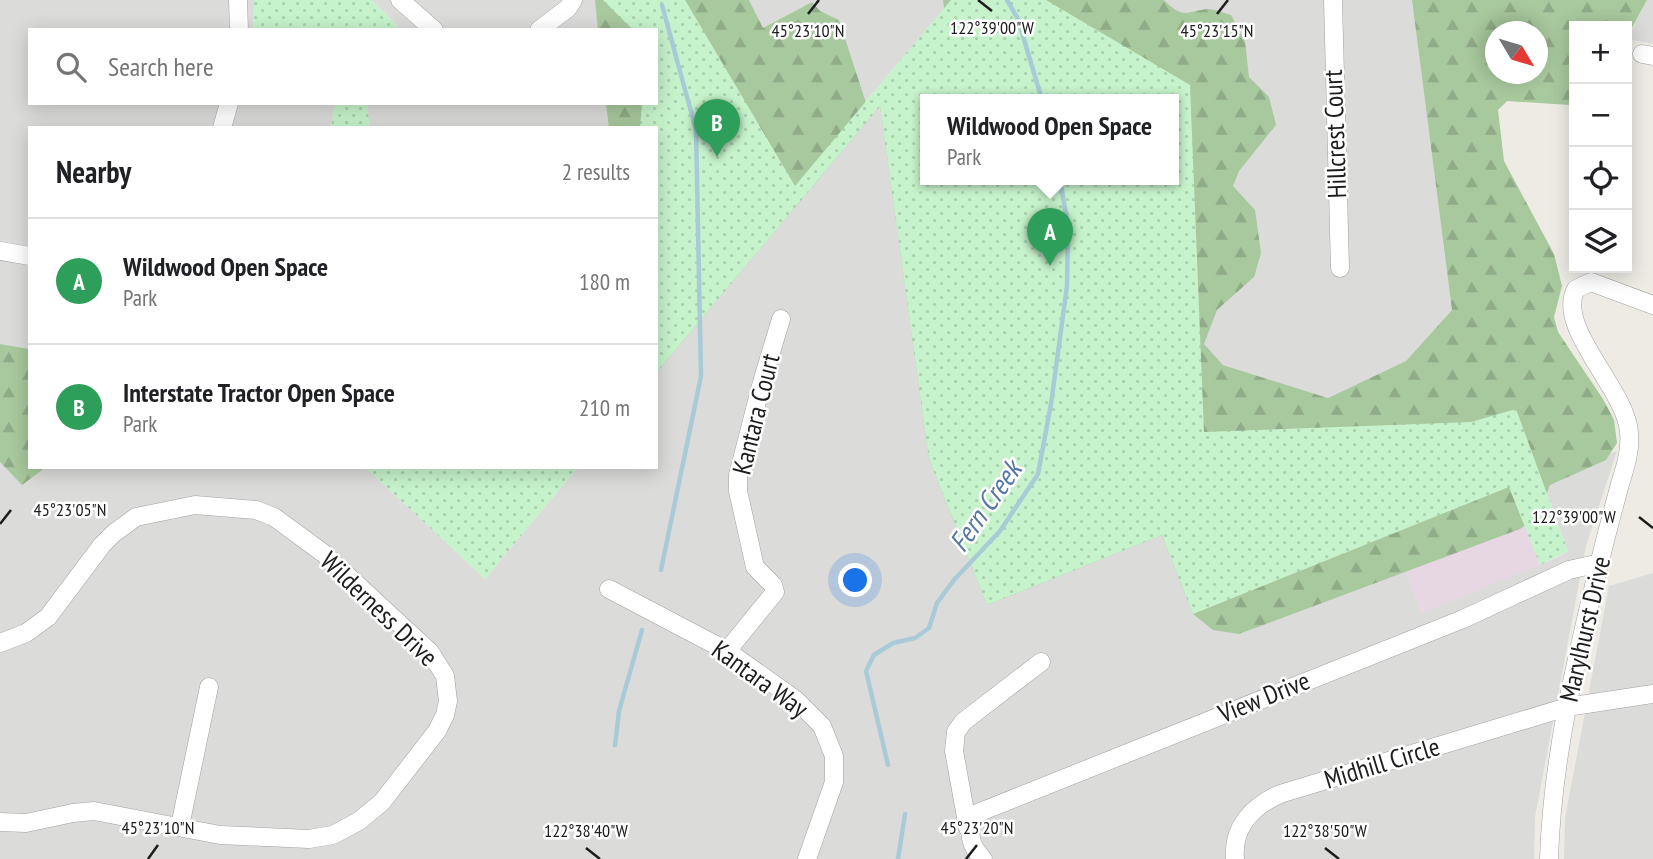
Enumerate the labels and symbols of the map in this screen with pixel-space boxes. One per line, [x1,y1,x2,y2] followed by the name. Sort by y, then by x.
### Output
[950,16,1034,39] text: 122°39'00"W
[772,19,844,42] text: 45°23'10"N
[1181,19,1253,42] text: 45°23'15"N
[1485,21,1548,84] north arrow
[1316,69,1353,199] street label: Hillcrest Court
[694,99,740,157] pin: B
[1027,208,1073,266] pin: A
[725,350,786,478] street label: Kantara Court
[940,450,1031,558] water label: Fern Creek
[34,498,106,521] text: 45°23'05"N
[1532,505,1616,528] text: 122°39'00"W
[314,544,445,673] street label: Wilderness Drive
[1552,553,1617,705] street label: Marylhurst Drive
[838,563,872,597] your location
[706,633,815,725] street label: Kantara Way
[1212,663,1314,730] street label: View Drive
[1320,729,1444,796] street label: Midhill Circle
[122,816,194,839] text: 45°23'10"N
[941,816,1013,839] text: 45°23'20"N
[544,819,628,842] text: 122°38'40"W
[1283,819,1367,842] text: 122°38'50"W

